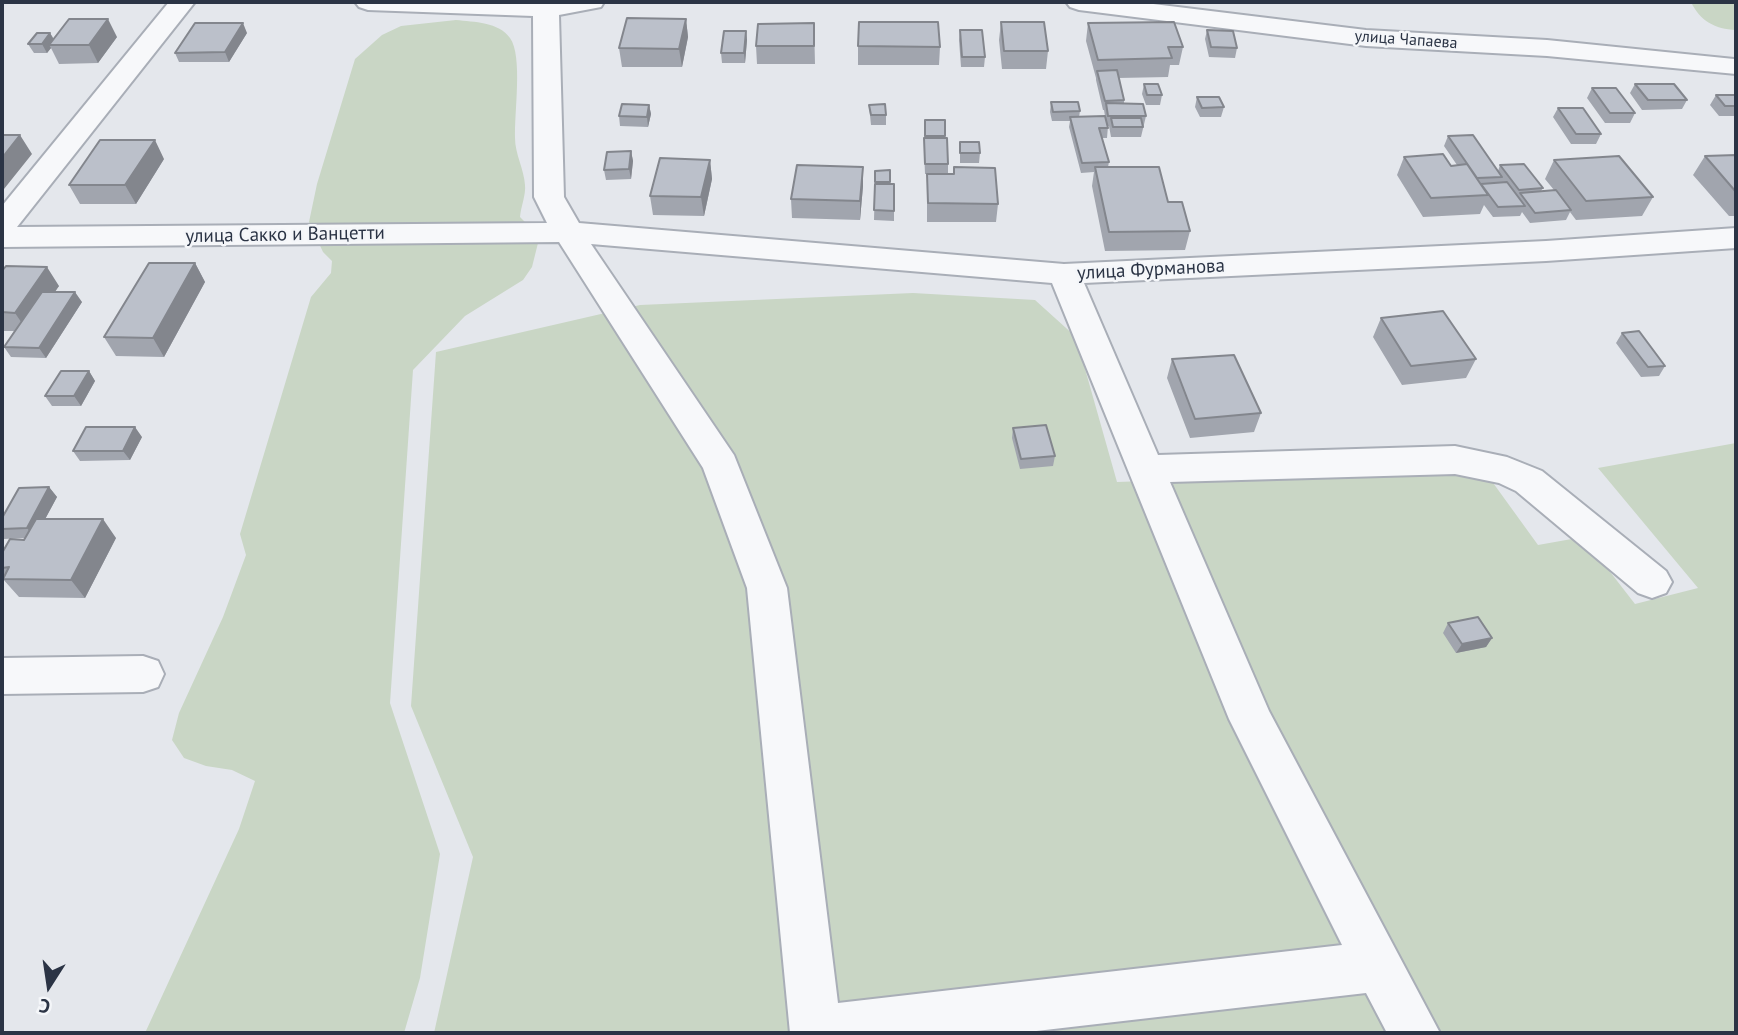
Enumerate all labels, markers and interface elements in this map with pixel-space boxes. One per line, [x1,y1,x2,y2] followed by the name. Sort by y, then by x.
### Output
[1354,27,1458,53] street label: улица Чапаева
[185,222,385,248] street label: улица Сакко и Ванцетти
[1076,255,1226,285] street label: улица Фурманова
[14,951,84,1021] north arrow
[37,994,52,1019] text: С

